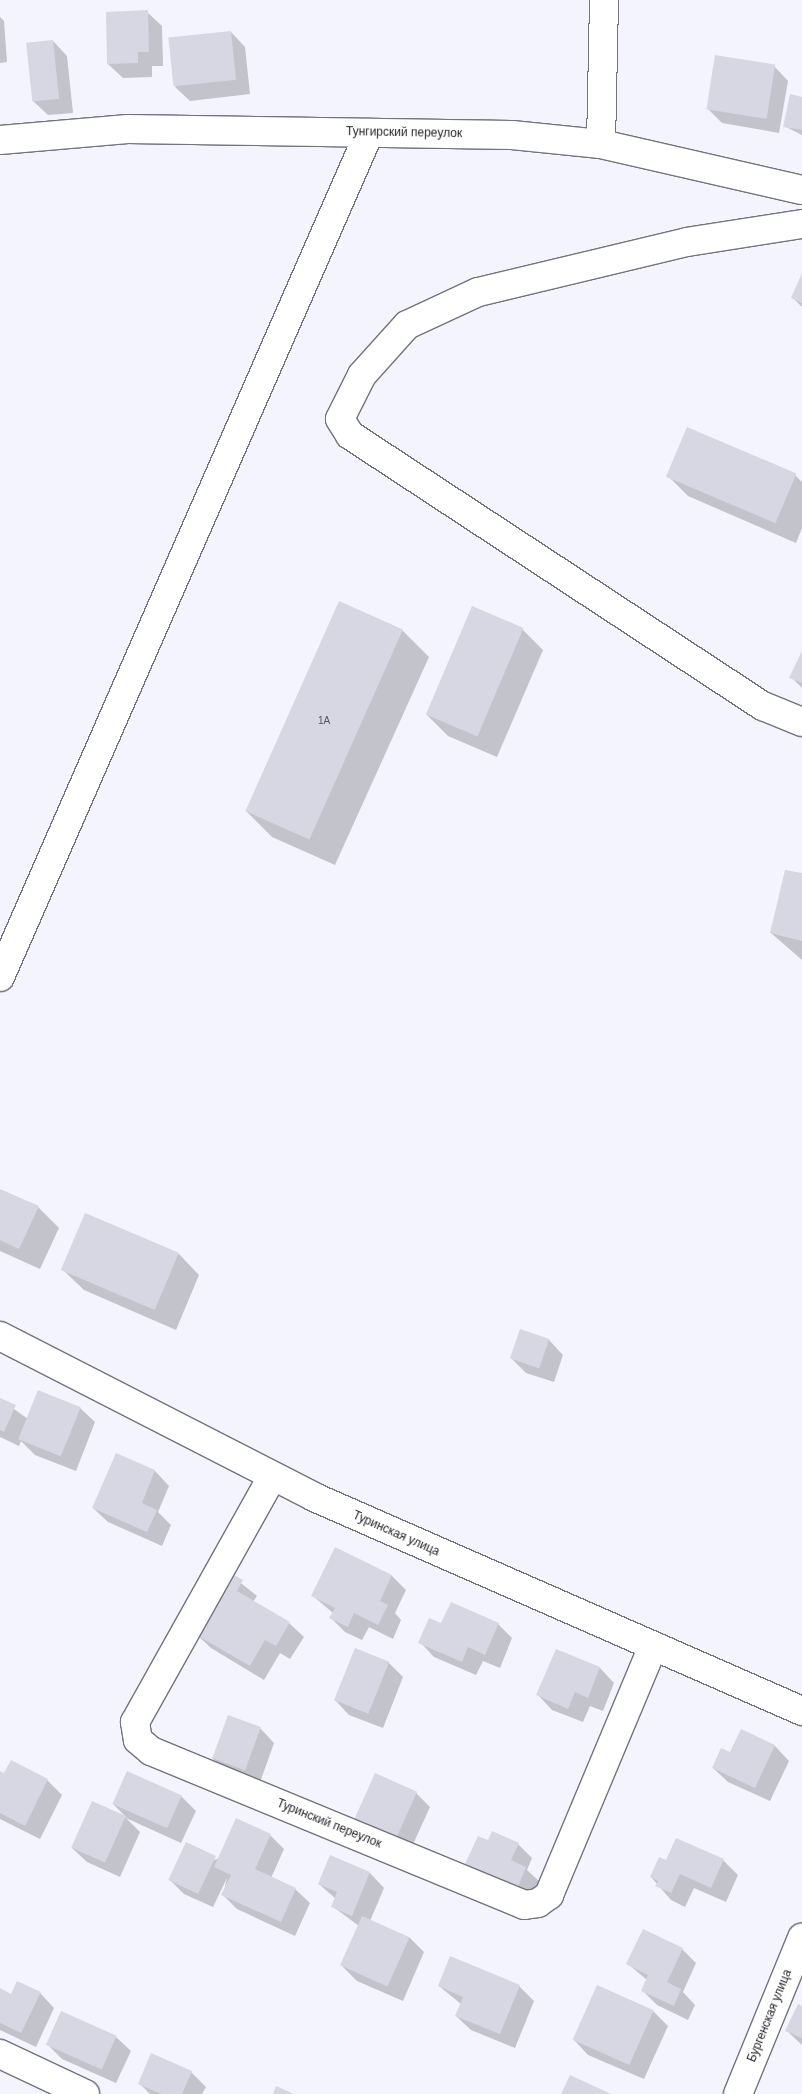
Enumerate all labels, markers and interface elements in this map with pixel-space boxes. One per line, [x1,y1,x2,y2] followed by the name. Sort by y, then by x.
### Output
[346,125,462,141] street label: Тунгирский переулок
[318,715,330,727] house number: 1А
[350,1508,442,1560] street label: Туринская улица
[275,1796,383,1852] street label: Туринский переулок
[745,1968,795,2064] street label: Бургенская улица

